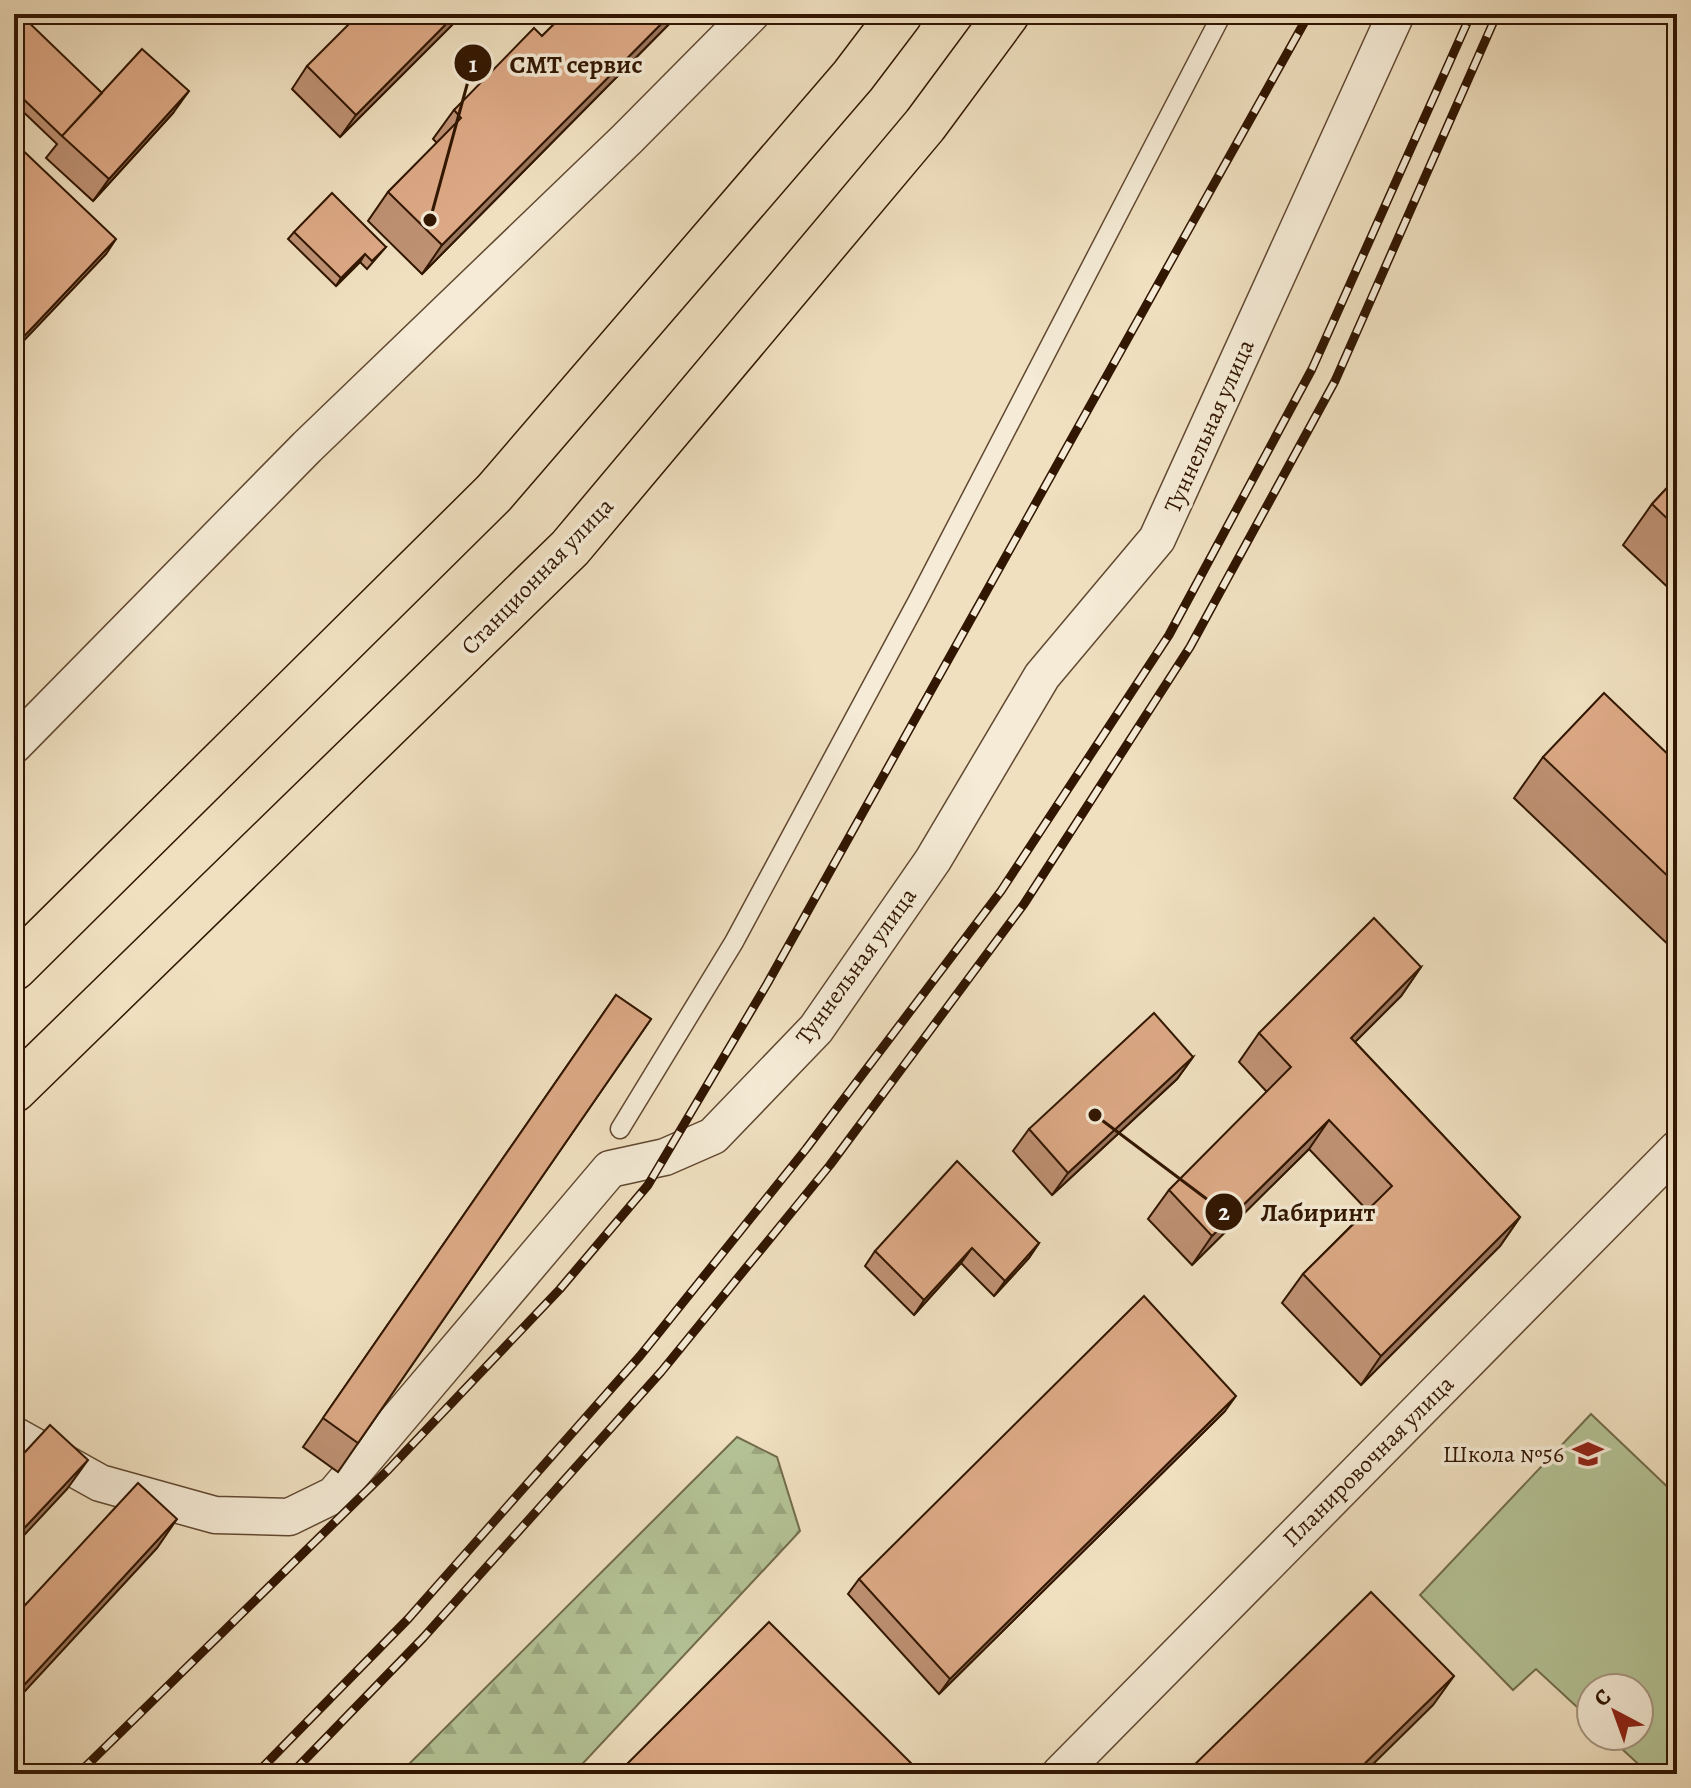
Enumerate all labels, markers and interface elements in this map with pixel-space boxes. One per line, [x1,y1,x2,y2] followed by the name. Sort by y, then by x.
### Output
[453,38,659,88] callout: СМТ сервис
[509,47,643,82] text: СМТ сервис
[469,48,478,80] text: 1
[1156,334,1262,518] street label: Туннельная улица
[454,490,620,662] street label: Станционная улица
[788,881,924,1051] street label: Туннельная улица
[1204,1187,1391,1237] callout: Лабиринт
[1261,1195,1376,1230] text: Лабиринт
[1218,1196,1230,1228] text: 2
[1275,1368,1461,1554] street label: Планировочная улица
[1571,1437,1605,1471] school or university icon: Школа №56
[1443,1438,1564,1470] place label: Школа №56
[1575,1672,1655,1752] north arrow
[1588,1682,1617,1713] text: С

